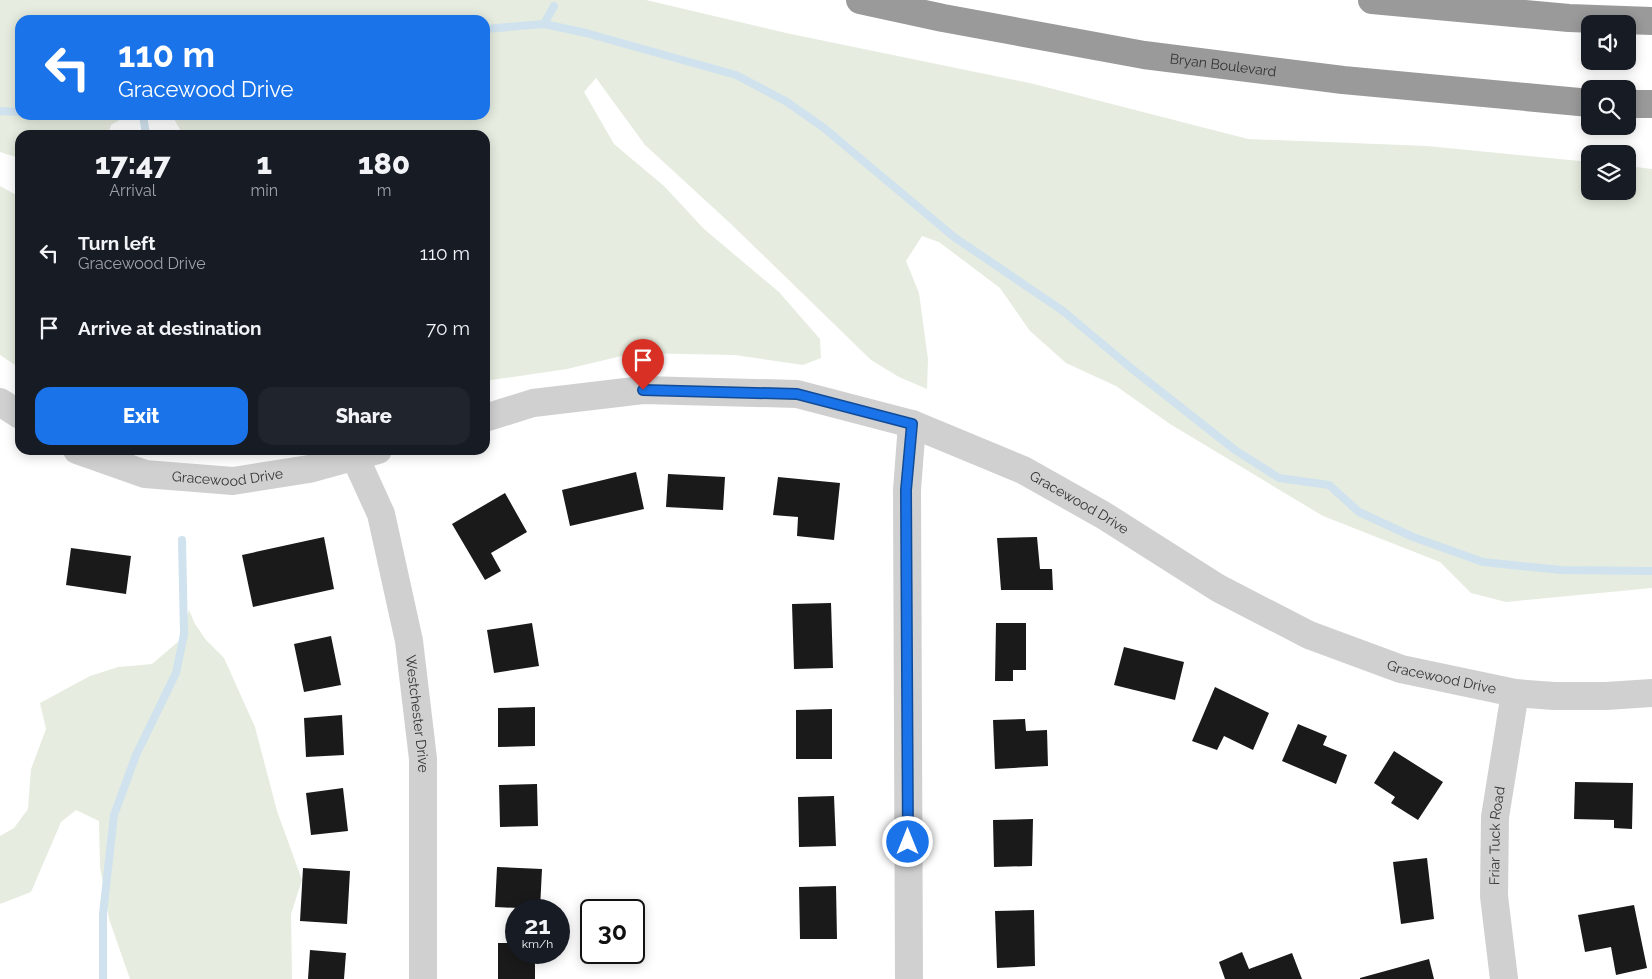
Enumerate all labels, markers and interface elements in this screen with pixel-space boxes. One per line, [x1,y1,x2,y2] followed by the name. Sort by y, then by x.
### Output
[1581,15,1636,200] map controls
[1581,15,1636,70] button: sound
[118,34,215,75] text: 110 m
[35,35,100,100] icon: left
[1169,50,1277,80] street label: Bryan Boulevard
[118,76,293,102] text: Gracewood Drive
[1581,80,1636,135] button: search
[1581,145,1636,200] button: layers
[95,146,171,181] text: 17:47
[256,146,272,181] text: 1
[358,146,410,181] text: 180
[109,181,156,200] text: Arrival
[250,181,278,200] text: min
[377,181,391,200] text: m
[78,232,155,254] text: Turn left
[35,239,63,267] icon: left
[420,242,470,264] text: 110 m
[78,254,206,273] text: Gracewood Drive
[35,314,63,342] icon: arrive
[78,317,262,339] text: Arrive at destination
[426,317,470,339] text: 70 m
[622,339,664,390] pin
[629,346,657,374] icon: arrive
[35,387,248,445] button: Exit
[258,387,470,445] button: Share
[171,465,284,489] street label: Gracewood Drive
[1027,467,1132,537] street label: Gracewood Drive
[403,654,431,773] street label: Westchester Drive
[1385,656,1498,697] street label: Gracewood Drive
[1486,785,1508,885] street label: Friar Tuck Road
[881,815,933,867] position arrow
[580,899,645,964] speed limit sign: 30
[524,910,551,940] text: 21
[522,937,553,951] text: km/h

